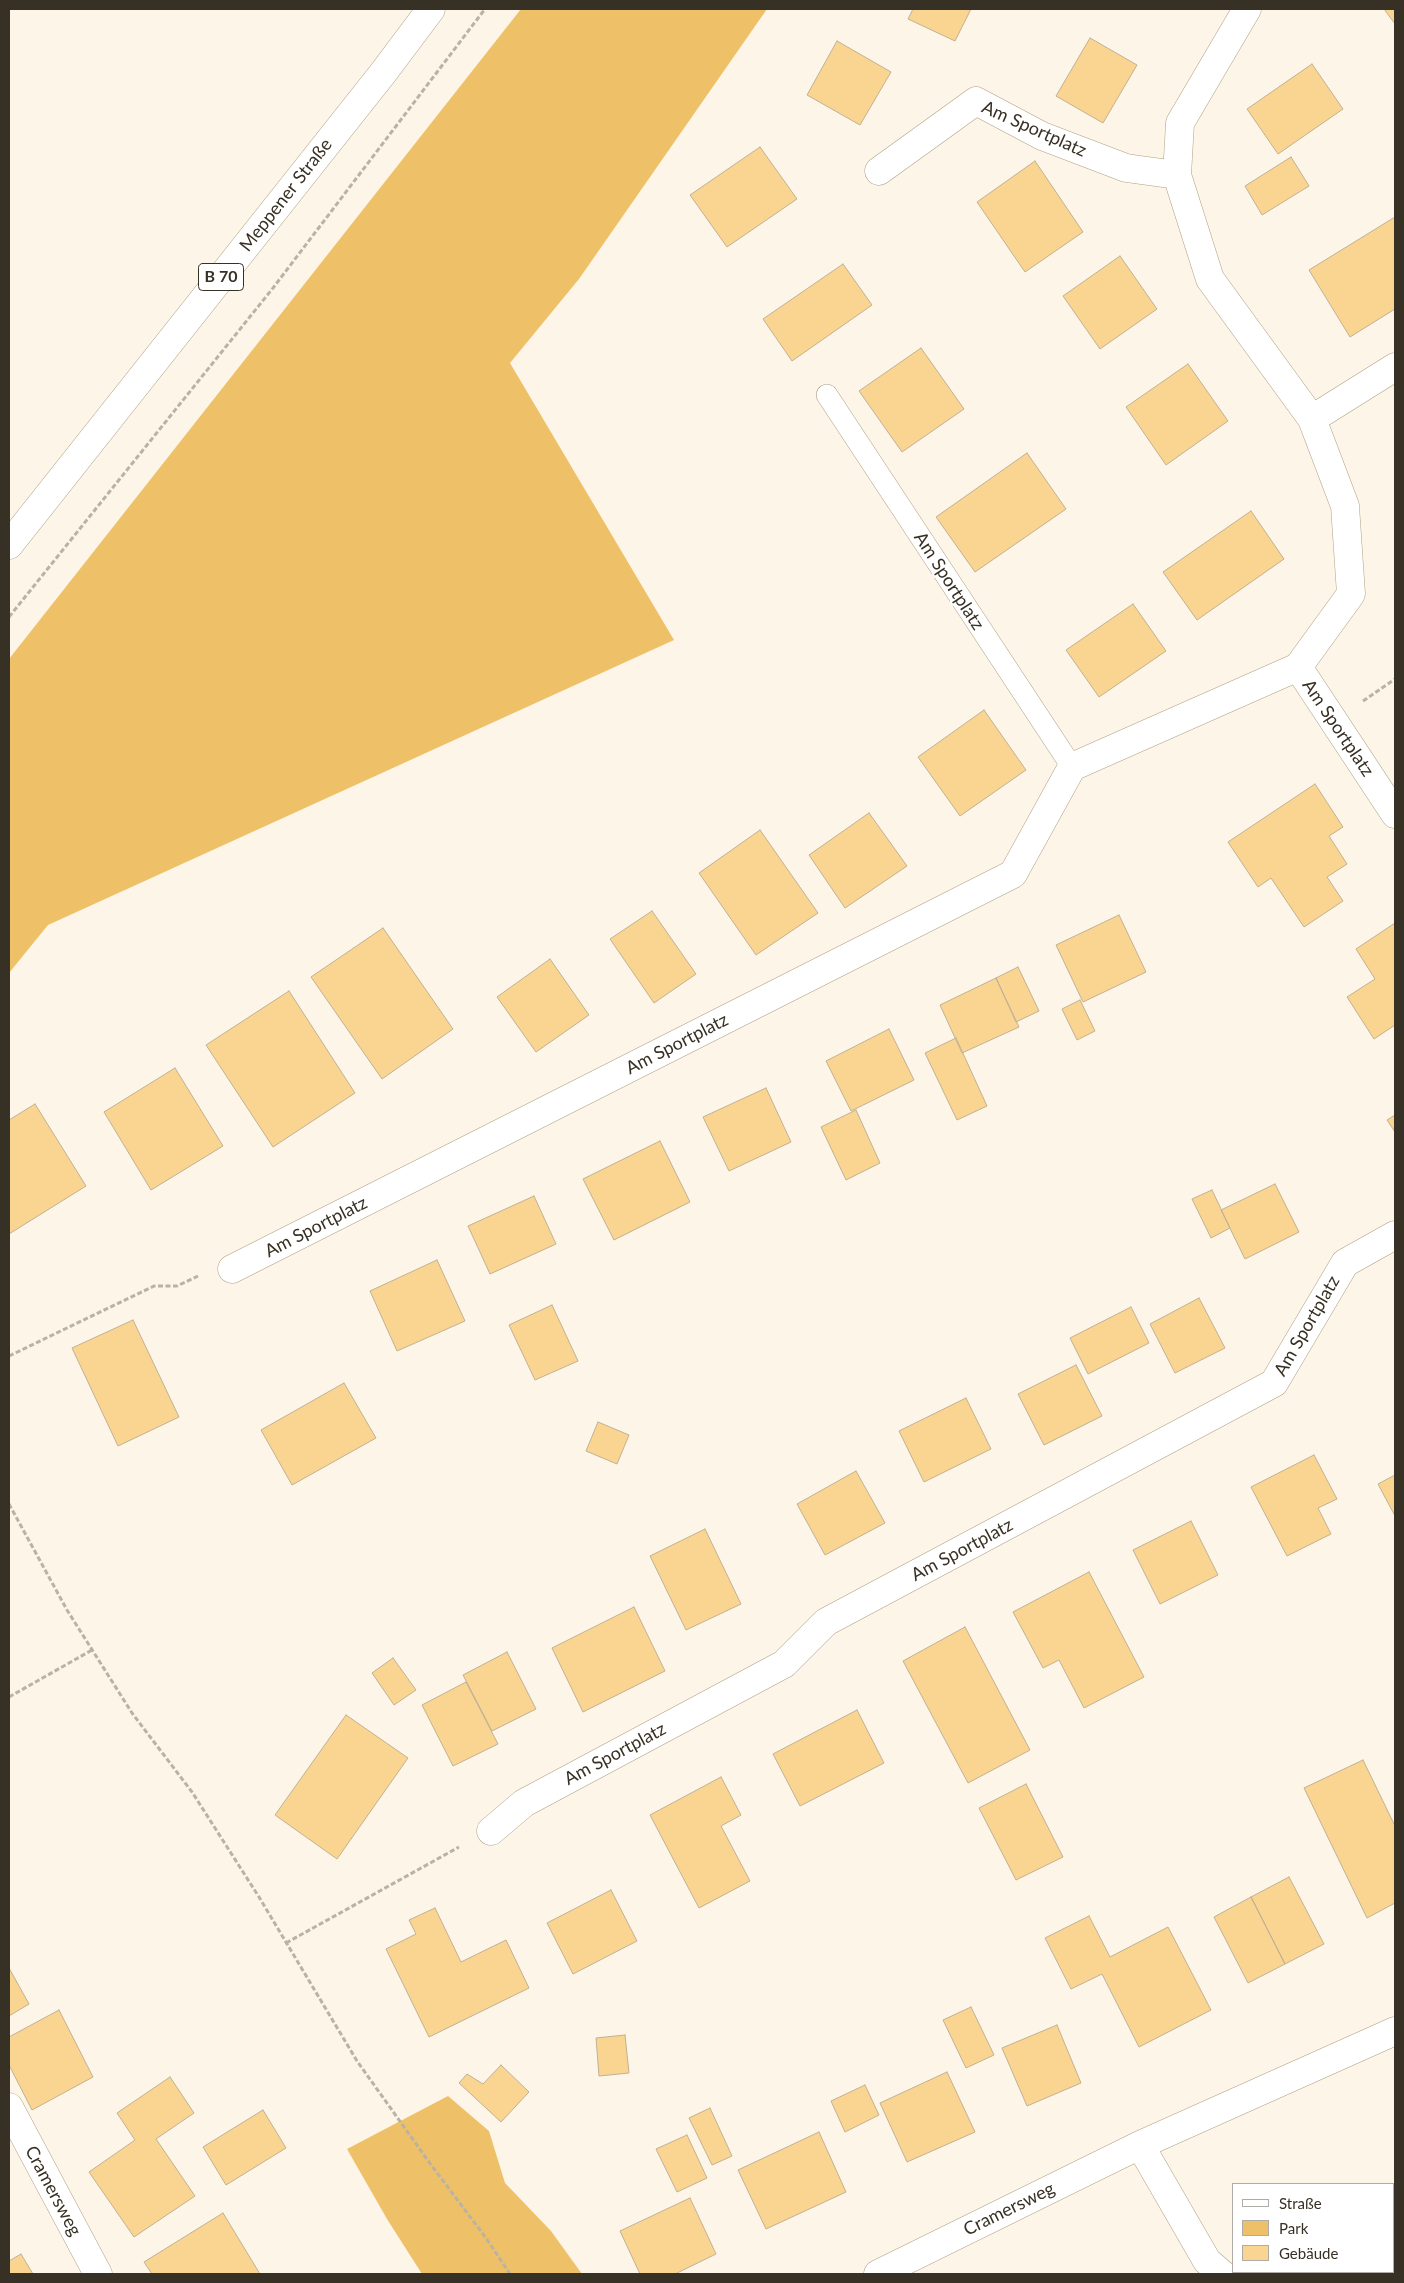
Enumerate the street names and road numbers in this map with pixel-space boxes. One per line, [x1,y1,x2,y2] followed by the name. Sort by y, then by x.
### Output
[978,96,1090,162] street label: Am Sportplatz
[235,134,337,256] street label: Meppener Straße
[198,264,244,290] road number: B 70
[909,528,989,634] street label: Am Sportplatz
[1298,675,1378,781] street label: Am Sportplatz
[622,1009,732,1079] street label: Am Sportplatz
[261,1192,371,1262] street label: Am Sportplatz
[1270,1272,1344,1380] street label: Am Sportplatz
[907,1514,1017,1586] street label: Am Sportplatz
[560,1718,670,1790] street label: Am Sportplatz
[20,2142,86,2240] street label: Cramersweg
[960,2178,1058,2240] street label: Cramersweg

